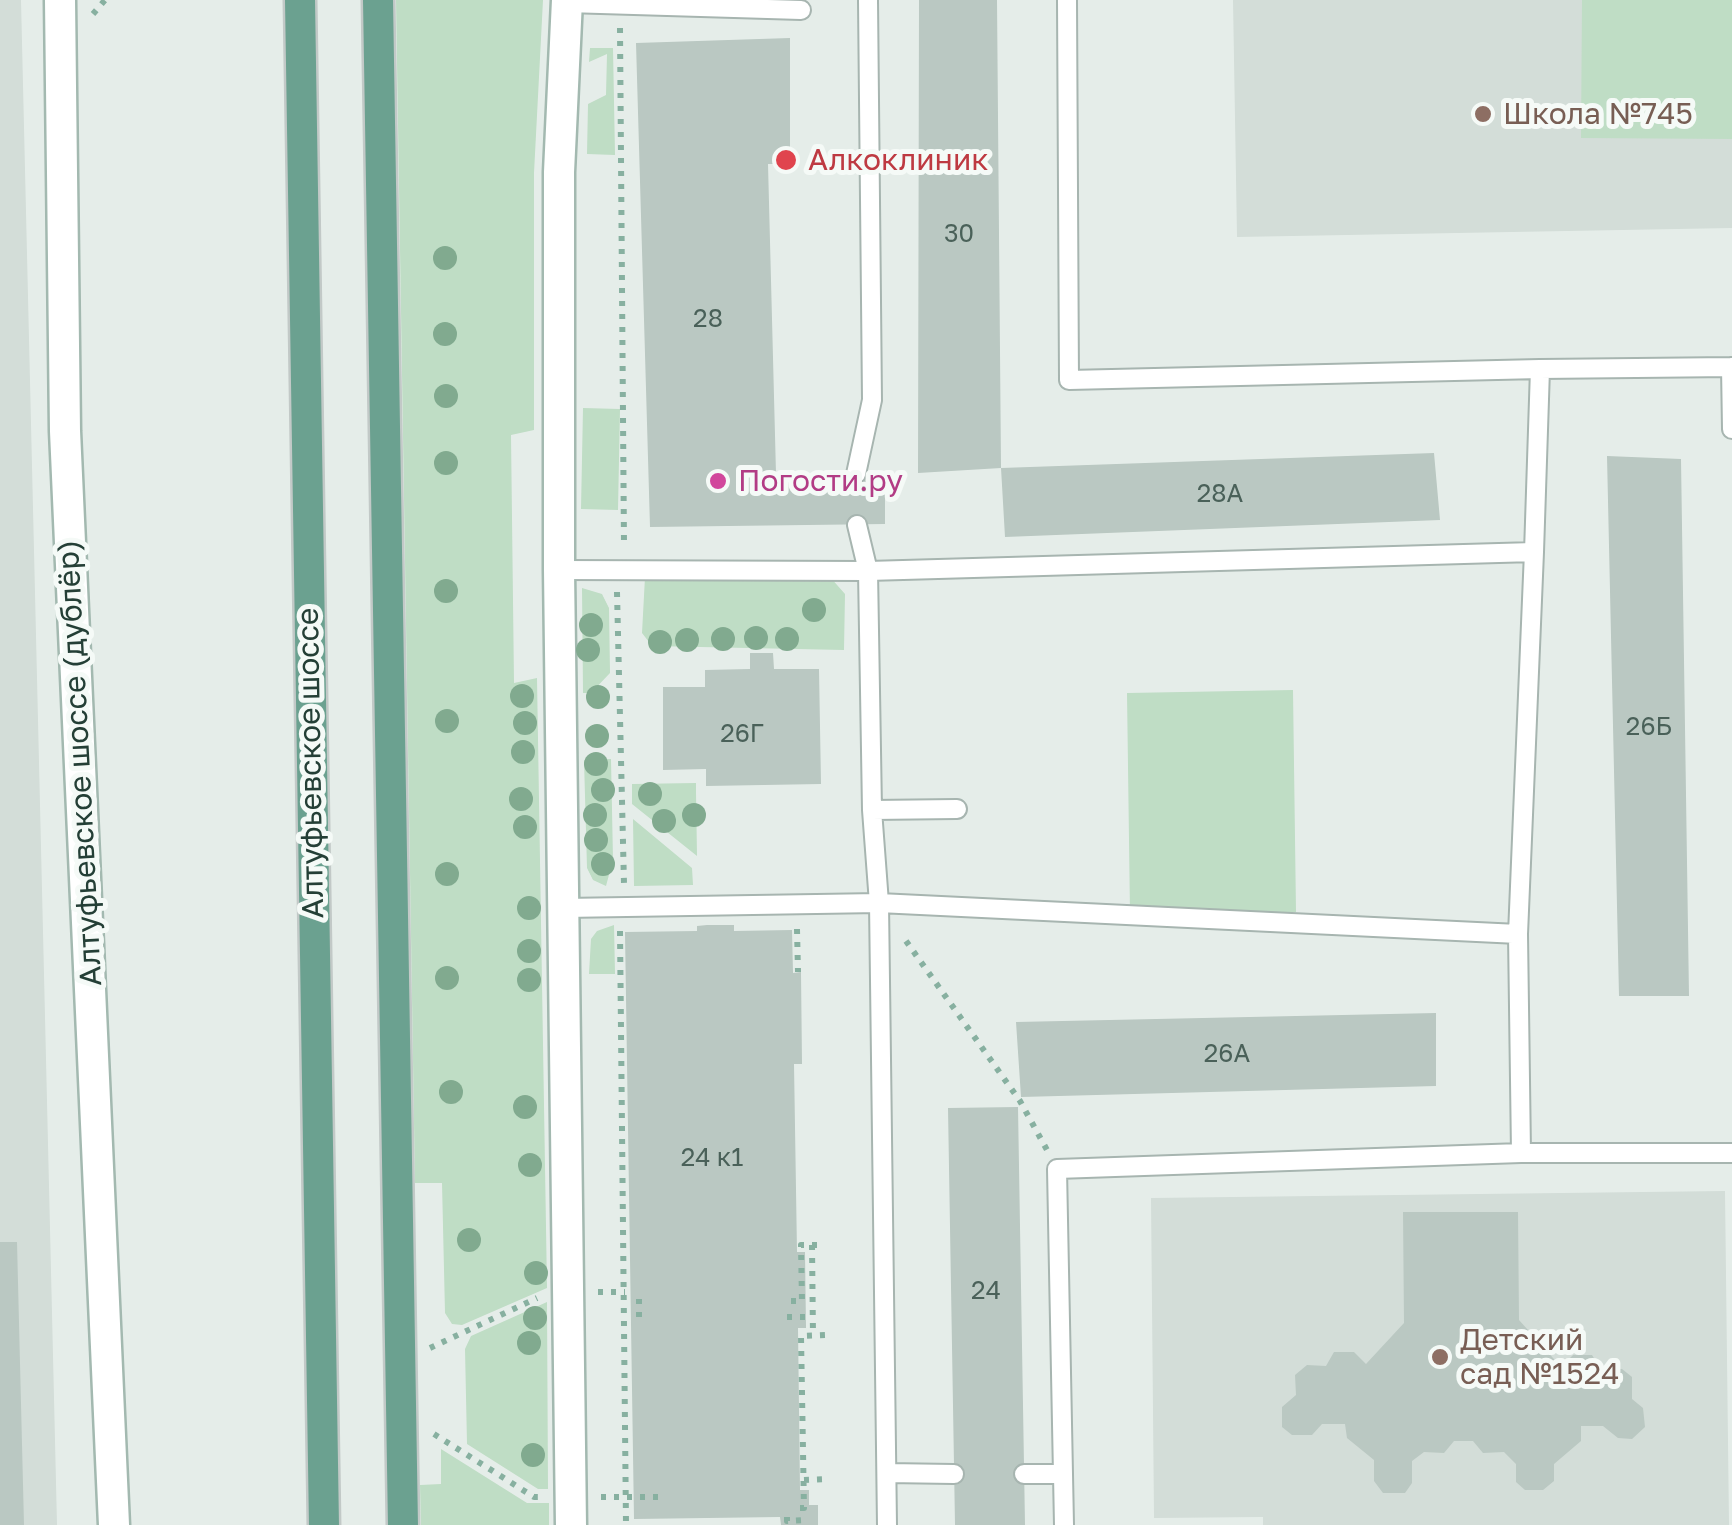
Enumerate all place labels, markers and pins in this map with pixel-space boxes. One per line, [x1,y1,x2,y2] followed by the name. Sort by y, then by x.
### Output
[1503,96,1693,132] place label: Школа №745
[1472,103,1494,125] marker: Школа №745
[808,142,988,178] place label: Алкоклиник
[773,147,799,173] marker: Алкоклиник
[738,463,903,499] place label: Погости.ру
[707,470,729,492] marker: Погости.ру
[1460,1322,1619,1392] place label: Детский сад №1524
[1429,1346,1451,1368] marker: Детский сад №1524

